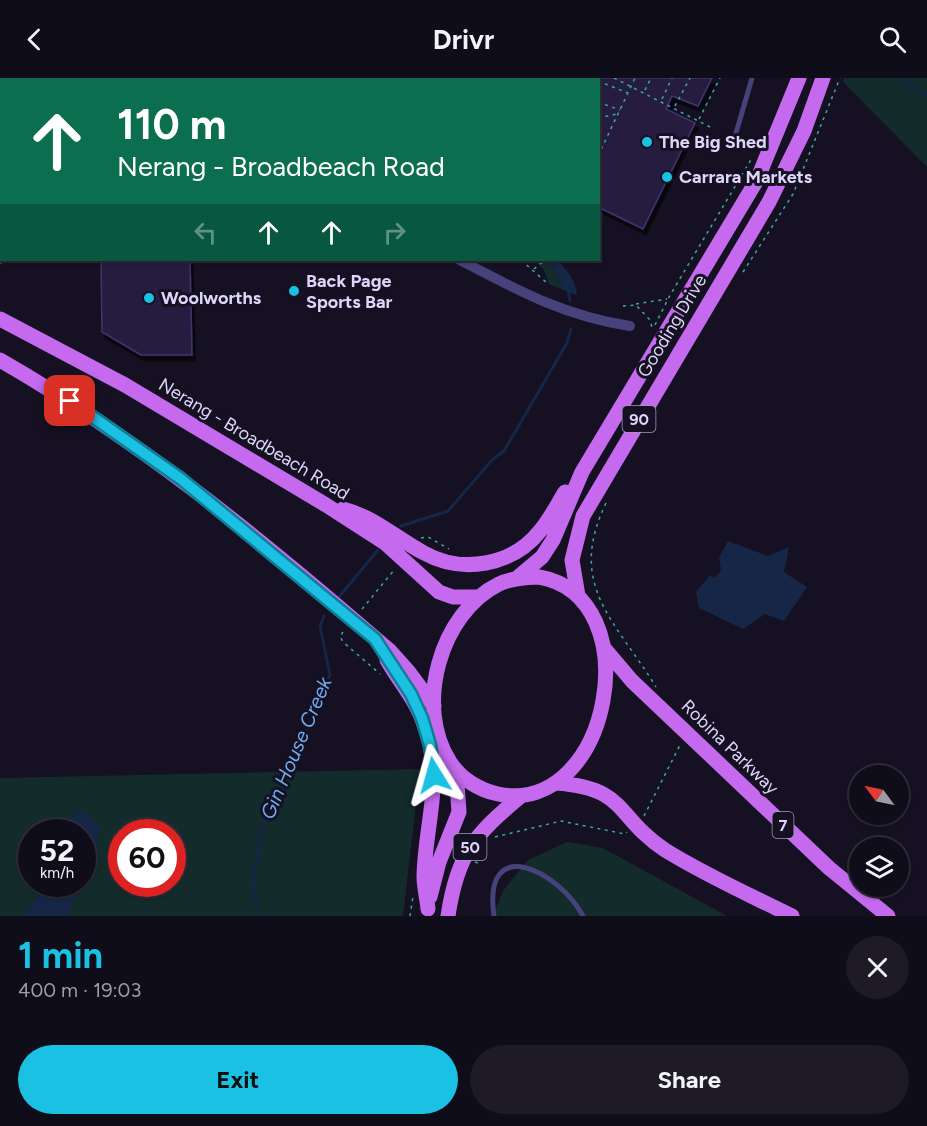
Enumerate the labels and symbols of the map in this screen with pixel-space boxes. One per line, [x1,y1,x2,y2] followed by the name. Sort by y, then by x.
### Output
[659,131,767,153] place label: The Big Shed
[640,135,654,149] marker: The Big Shed
[679,166,813,188] place label: Carrara Markets
[660,170,674,184] marker: Carrara Markets
[306,270,393,313] place label: Back Page Sports Bar
[633,270,711,381] street label: Gooding Drive
[287,284,301,298] marker: Back Page Sports Bar
[161,287,262,309] place label: Woolworths
[142,291,156,305] marker: Woolworths
[155,373,353,505] street label: Nerang - Broadbeach Road
[44,375,95,426] pin
[622,406,656,432] road number: 90
[255,672,337,823] water label: Gin House Creek
[677,695,784,799] street label: Robina Parkway
[402,743,466,807] position arrow
[849,765,909,825] north arrow
[772,812,794,838] road number: 7
[108,819,186,897] speed limit sign: 60
[454,834,486,860] road number: 50

